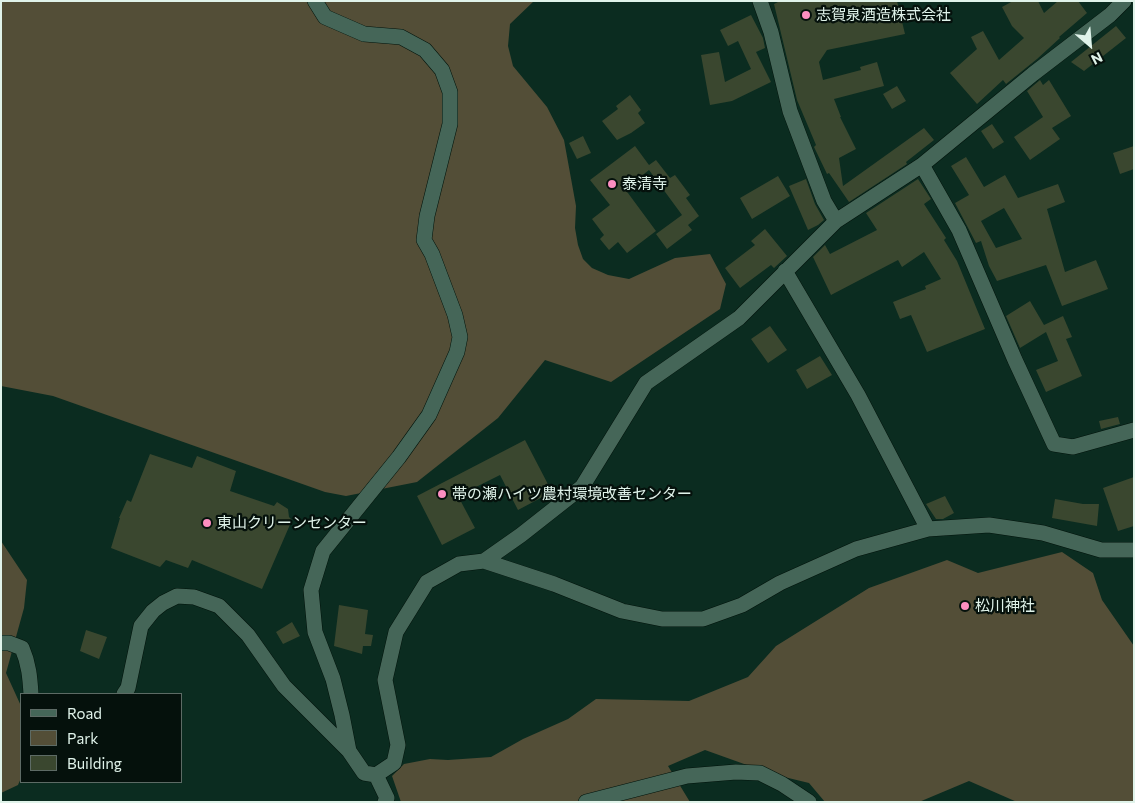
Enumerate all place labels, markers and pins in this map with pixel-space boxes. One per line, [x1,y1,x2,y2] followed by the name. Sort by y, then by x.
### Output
[816,6,951,24] place label: 志賀泉酒造株式会社
[800,9,812,21] marker: 志賀泉酒造株式会社
[622,175,667,193] place label: 泰清寺
[606,178,618,190] marker: 泰清寺
[452,485,692,503] place label: 帯の瀬ハイツ農村環境改善センター
[436,488,448,500] marker: 帯の瀬ハイツ農村環境改善センター
[217,514,367,532] place label: 東山クリーンセンター
[201,517,213,529] marker: 東山クリーンセンター
[975,597,1035,615] place label: 松川神社
[959,600,971,612] marker: 松川神社

